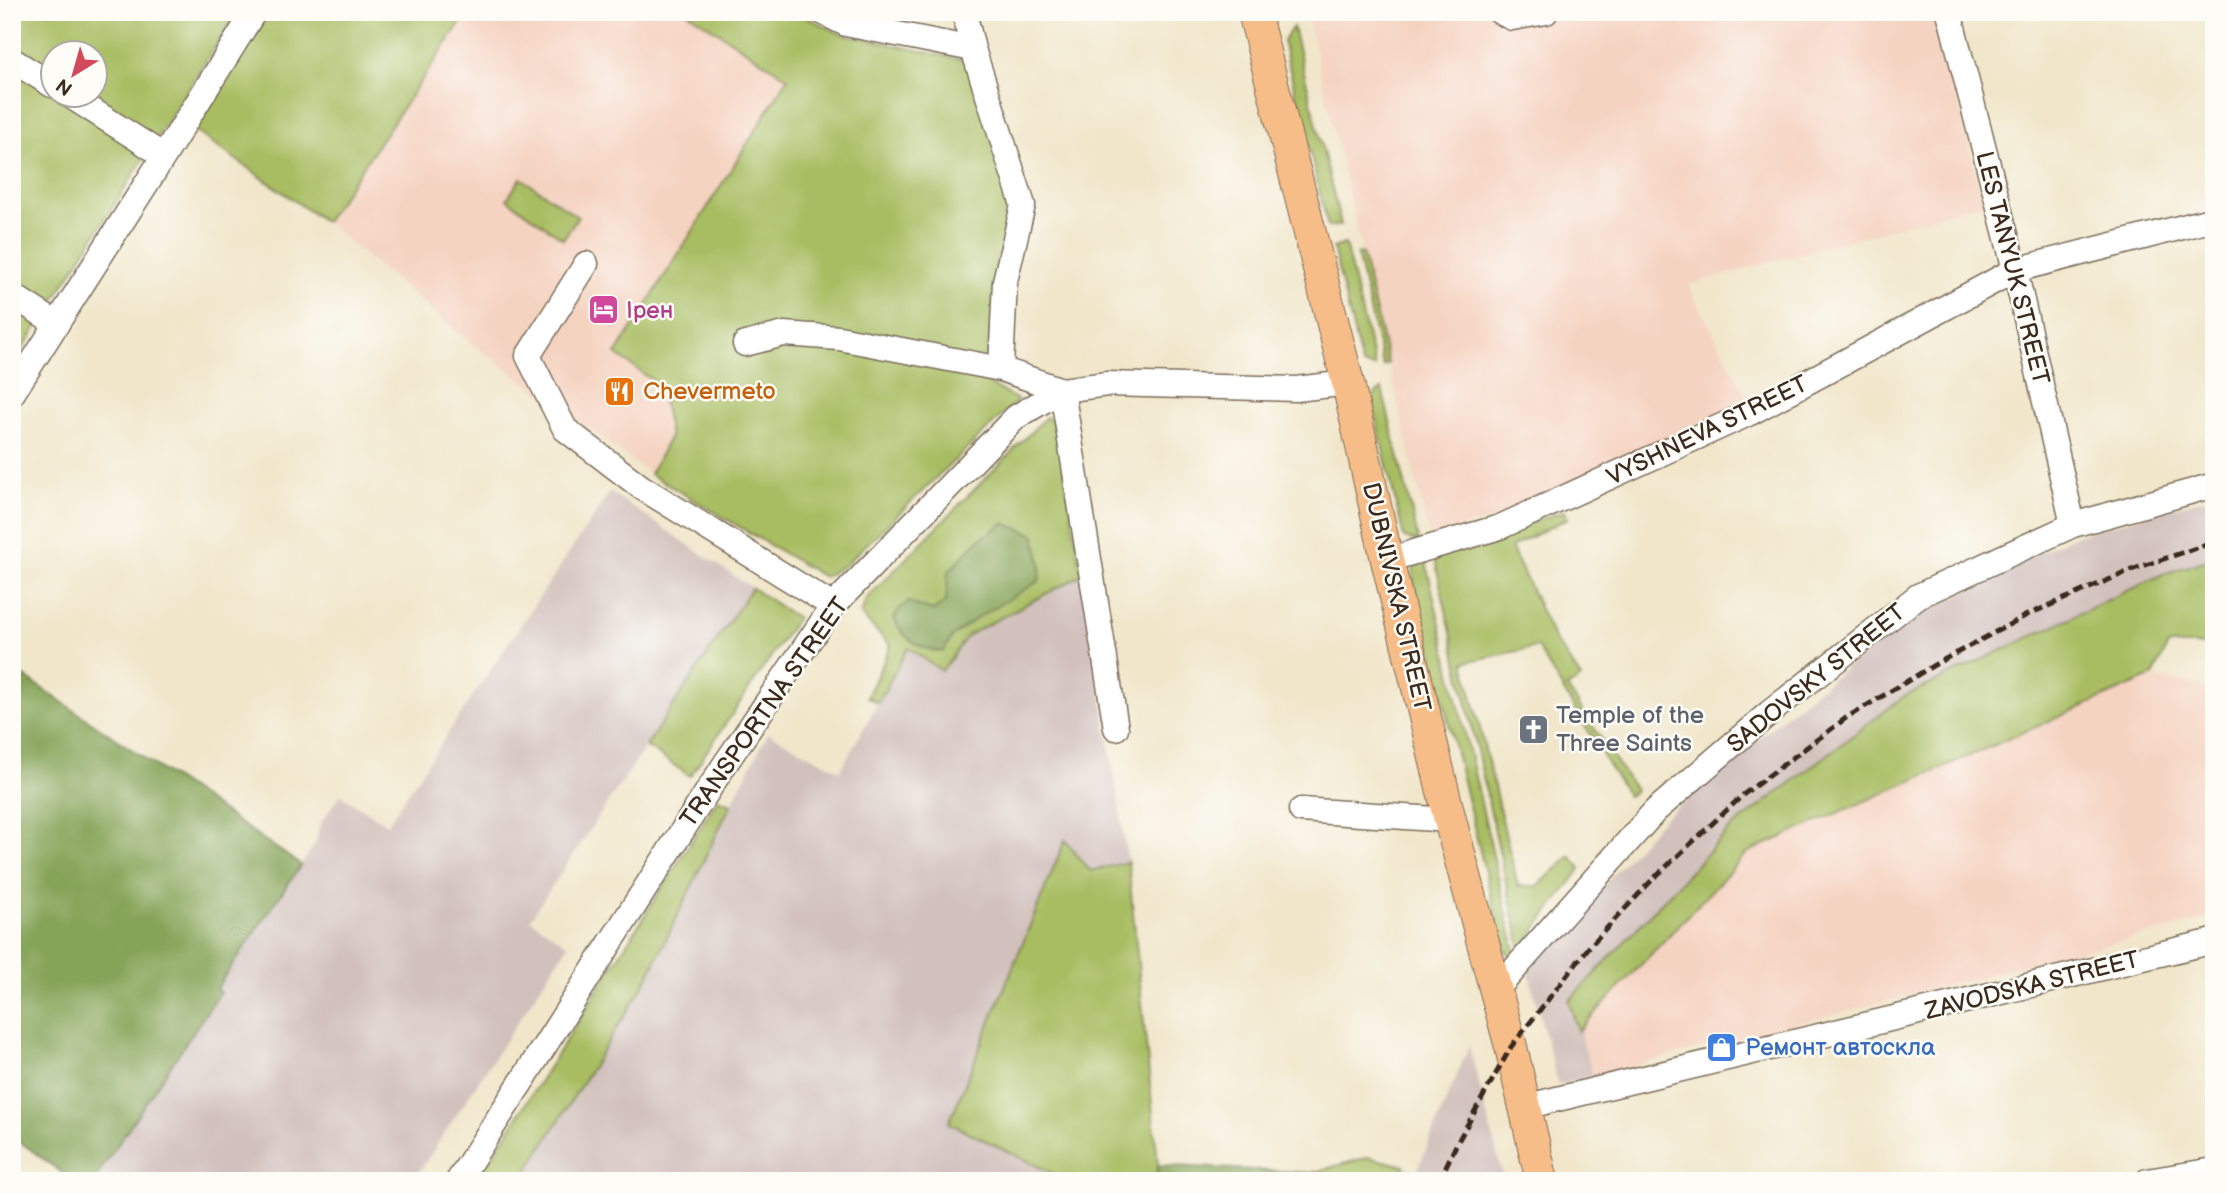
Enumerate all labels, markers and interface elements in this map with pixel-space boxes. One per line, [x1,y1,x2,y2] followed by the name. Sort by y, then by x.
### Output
[38,38,108,108] north arrow
[52,73,77,100] text: N
[1970,149,2056,388] street label: LES TANYUK STREET
[586,293,620,327] hotel icon: Ірен
[626,296,673,325] place label: Ірен
[1602,369,1813,492] street label: VYSHNEVA STREET
[603,374,637,408] restaurant icon: Chevermeto
[643,377,776,406] place label: Chevermeto
[1356,480,1437,715] street label: DUBNIVSKA STREET
[674,591,855,833] street label: TRANSPORTNA STREET
[1721,597,1912,759] street label: SADOVSKY STREET
[1556,701,1704,758] place label: Temple of the Three Saints
[1516,712,1550,746] church icon: Temple of the Three Saints
[1921,945,2143,1026] street label: ZAVODSKA STREET
[1705,1030,1739,1064] shop icon: Ремонт автоскла
[1745,1033,1935,1062] place label: Ремонт автоскла

